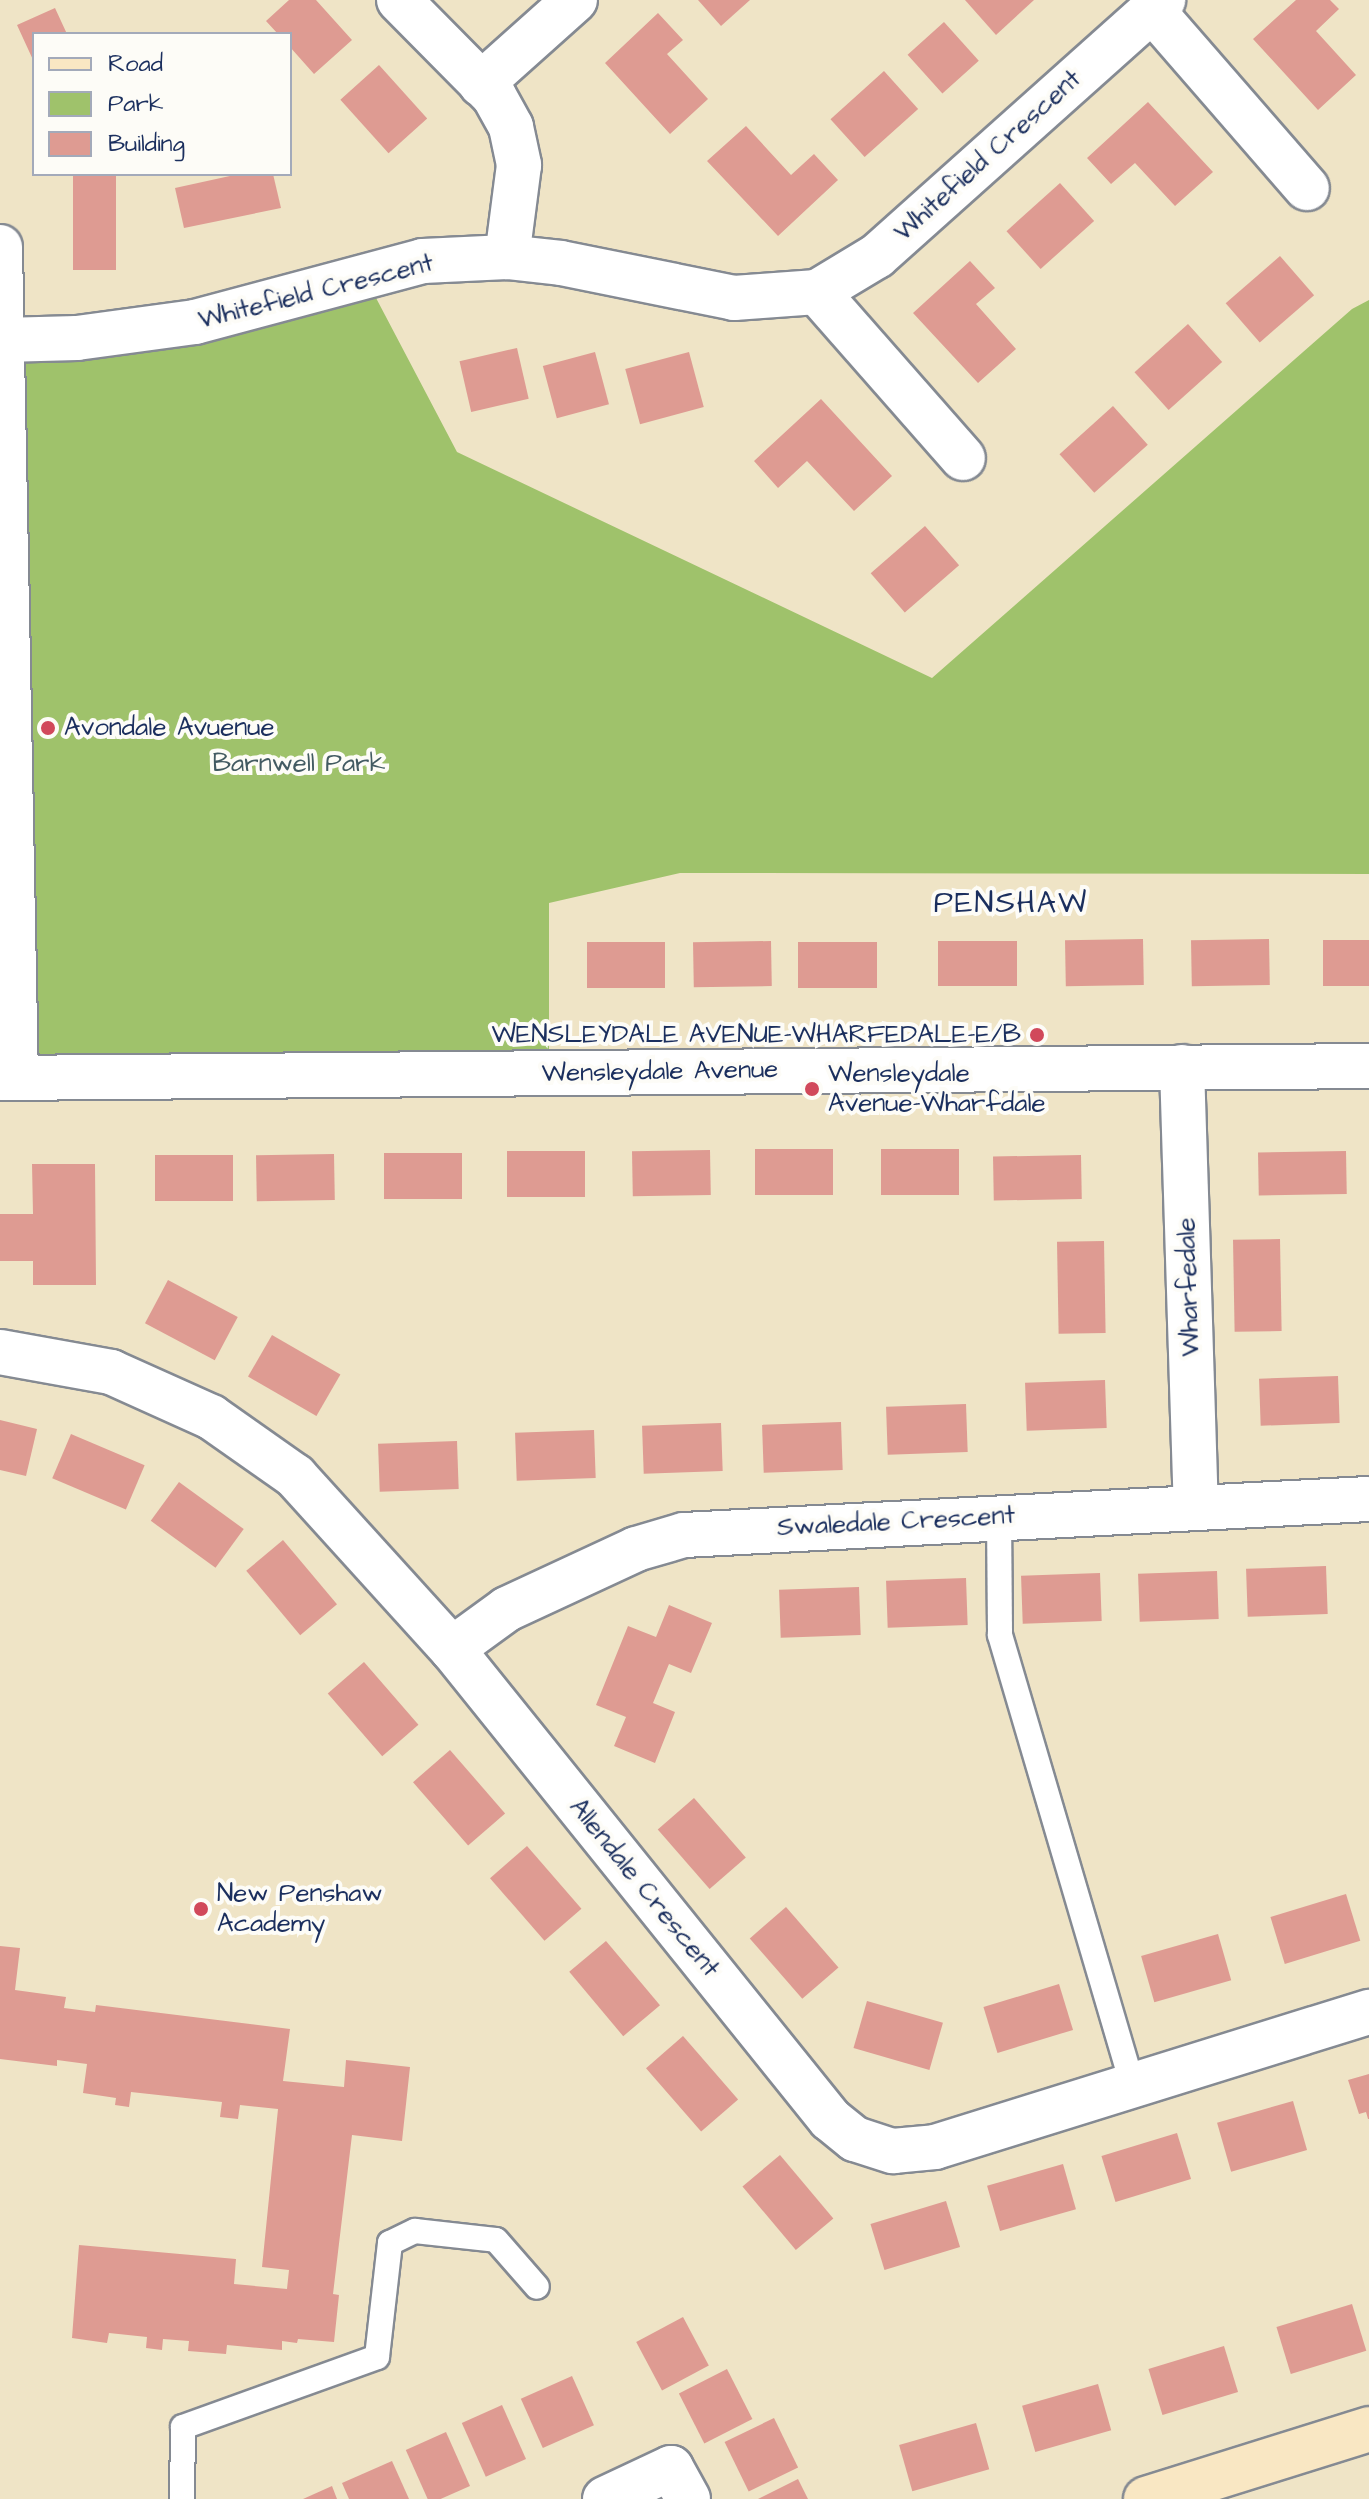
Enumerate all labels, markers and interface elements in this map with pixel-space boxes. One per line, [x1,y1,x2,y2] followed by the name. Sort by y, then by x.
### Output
[32,32,292,176] legend
[108,47,163,81] text: Road
[888,64,1088,248] street label: Whitefield Crescent
[108,87,164,121] text: Park
[108,127,185,161] text: Building
[195,248,437,336] street label: Whitefield Crescent
[64,712,275,744] place label: Avondale Avuenue
[39,719,57,737] marker: Avondale Avuenue
[213,748,385,780] park label: Barnwell Park
[934,885,1088,921] district label: PENSHAW
[491,1019,1021,1051] place label: WENSLEYDALE AVENUE-WHARFEDALE-E/B
[1028,1026,1046,1044] marker: WENSLEYDALE AVENUE-WHARFEDALE-E/B
[541,1054,779,1090] street label: Wensleydale Avenue
[828,1058,1046,1120] place label: Wensleydale Avenue-Wharfdale
[803,1080,821,1098] marker: Wensleydale Avenue-Wharfdale
[1171,1217,1207,1357] street label: Wharfedale
[776,1500,1016,1544] street label: Swaledale Crescent
[562,1792,726,1984] street label: Allendale Crescent
[217,1878,383,1940] place label: New Penshaw Academy
[192,1900,210,1918] marker: New Penshaw Academy

